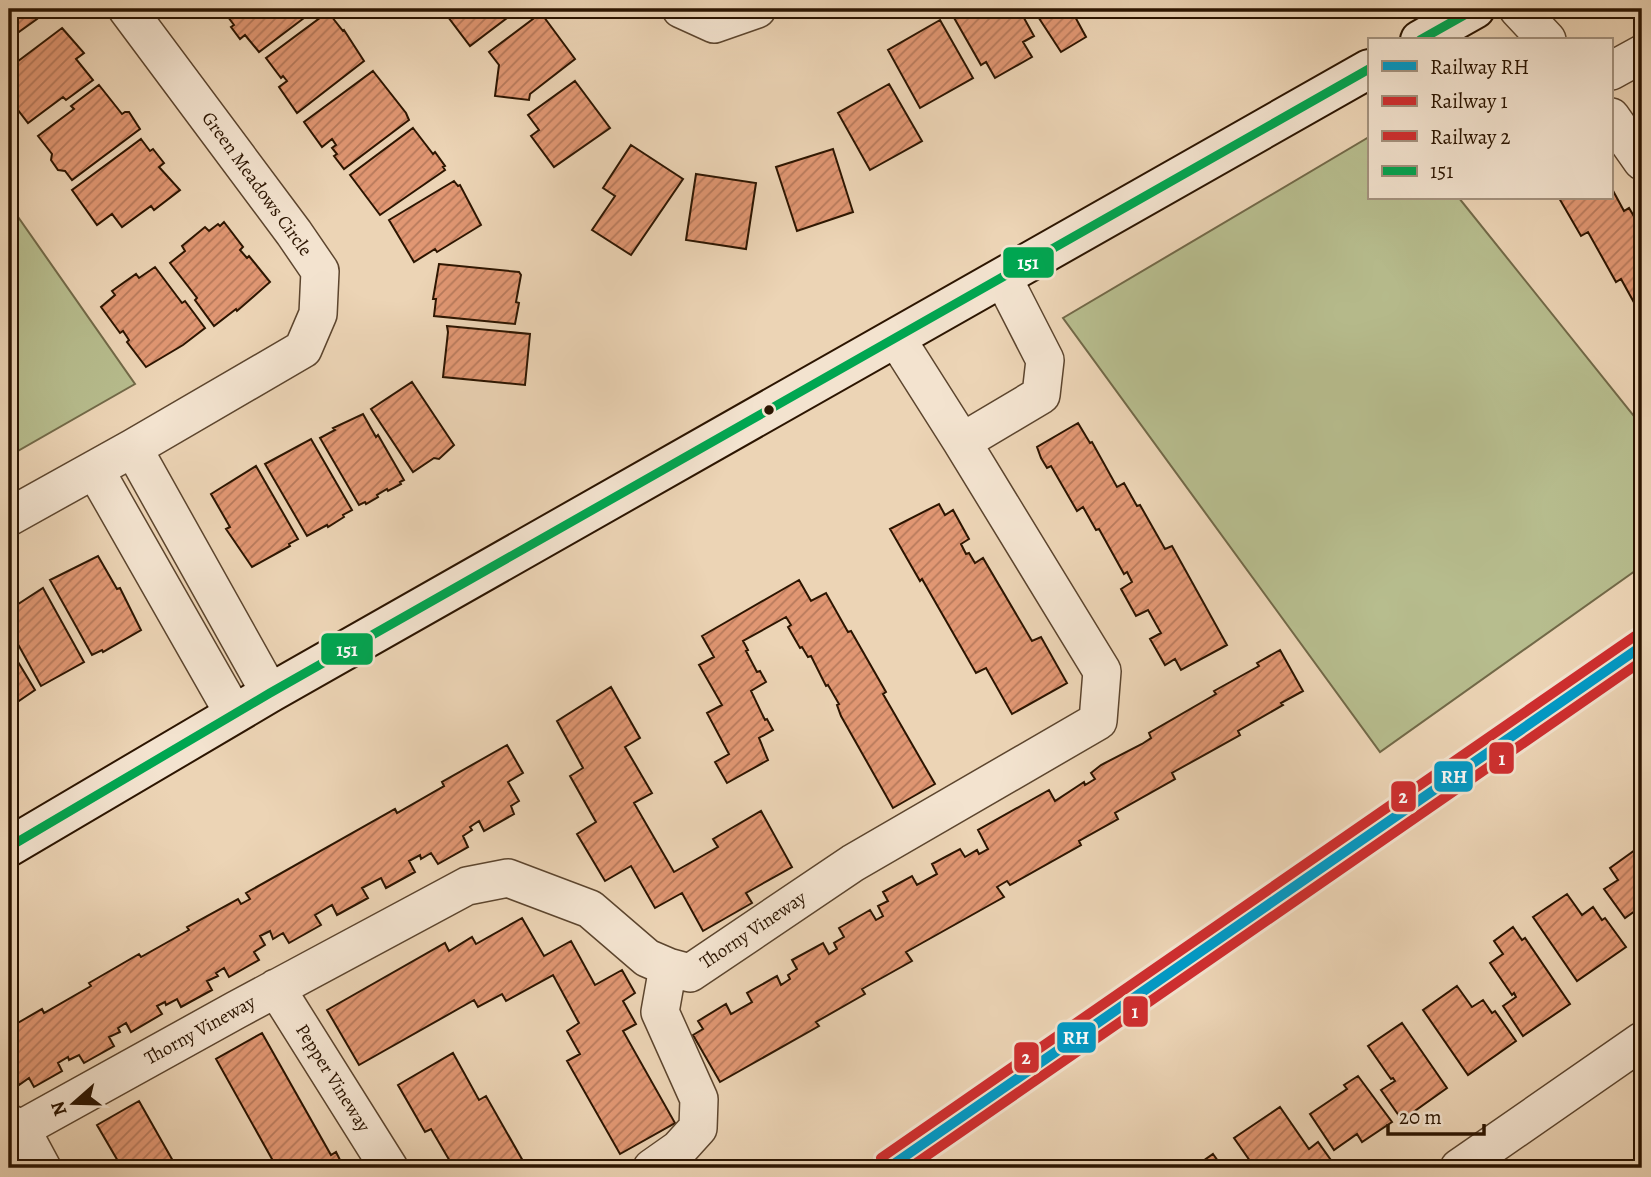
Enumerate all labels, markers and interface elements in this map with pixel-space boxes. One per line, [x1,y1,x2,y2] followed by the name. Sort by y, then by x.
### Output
[1368,38,1612,200] legend
[1430,53,1529,81] text: Railway RH
[1430,87,1508,115] text: Railway 1
[196,106,318,262] street label: Green Meadows Circle
[1430,123,1511,151] text: Railway 2
[1430,157,1453,185] text: 151
[1002,246,1055,279] line badge: 151
[1017,250,1039,276] text: 151
[762,403,776,417] unlabelled marker
[320,632,374,666] line badge: 151
[336,637,358,663] text: 151
[1488,741,1515,775] line badge: 1
[1499,746,1506,772] text: 1
[1433,760,1474,793] line badge: RH
[1441,764,1467,790] text: RH
[1390,780,1417,813] line badge: 2
[1398,784,1408,810] text: 2
[695,885,812,975] street label: Thorny Vineway
[140,989,261,1071] street label: Thorny Vineway
[1122,995,1149,1028] line badge: 1
[1132,999,1139,1025] text: 1
[289,1019,377,1137] street label: Pepper Vineway
[1056,1021,1097,1054] line badge: RH
[1063,1025,1089,1051] text: RH
[1013,1041,1040,1074] line badge: 2
[1021,1045,1031,1071] text: 2
[38,1068,108,1138] north arrow
[1388,1093,1485,1137] scale bar
[44,1097,74,1119] text: N
[1399,1103,1442,1131] text: 20 m

